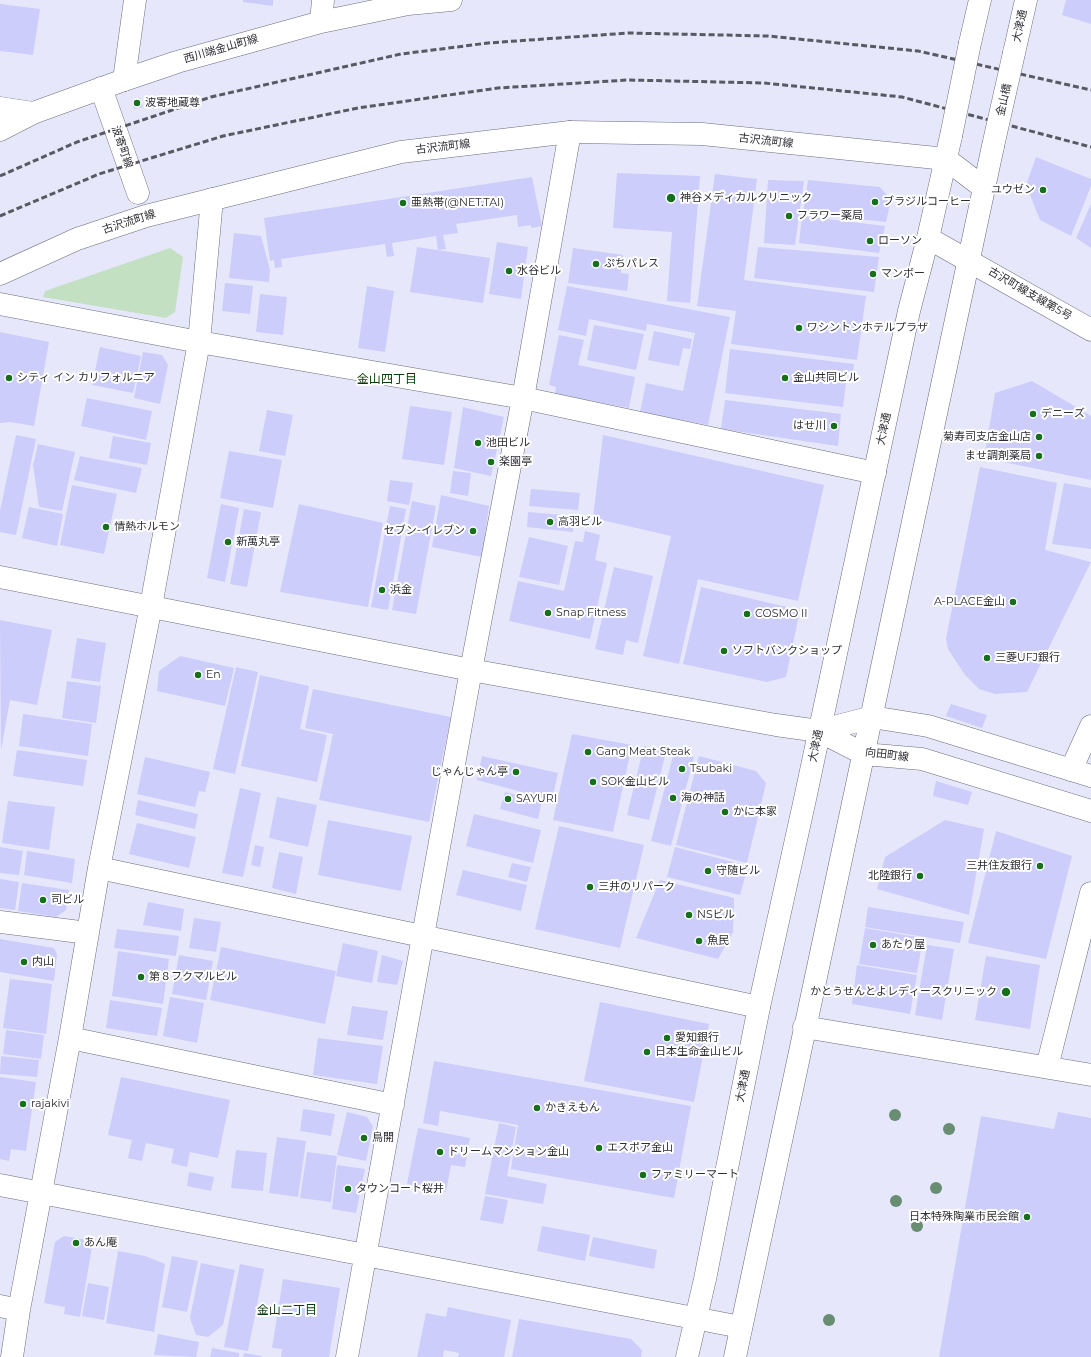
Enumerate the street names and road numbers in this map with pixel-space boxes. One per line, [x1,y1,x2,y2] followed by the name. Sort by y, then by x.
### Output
[1010,8,1030,44] street label: 大津通
[182,32,260,66] street label: 西川端金山町線
[994,82,1014,118] street label: 金山橋
[109,124,135,170] street label: 波寄町線
[738,132,794,150] street label: 古沢流町線
[415,137,471,157] street label: 古沢流町線
[101,207,157,237] street label: 古沢流町線
[986,265,1074,323] street label: 古沢町線支線第5号
[874,411,894,447] street label: 大津通
[806,728,826,764] street label: 大津通
[864,746,910,764] street label: 向田町線
[733,1069,753,1103] street label: 大津通

